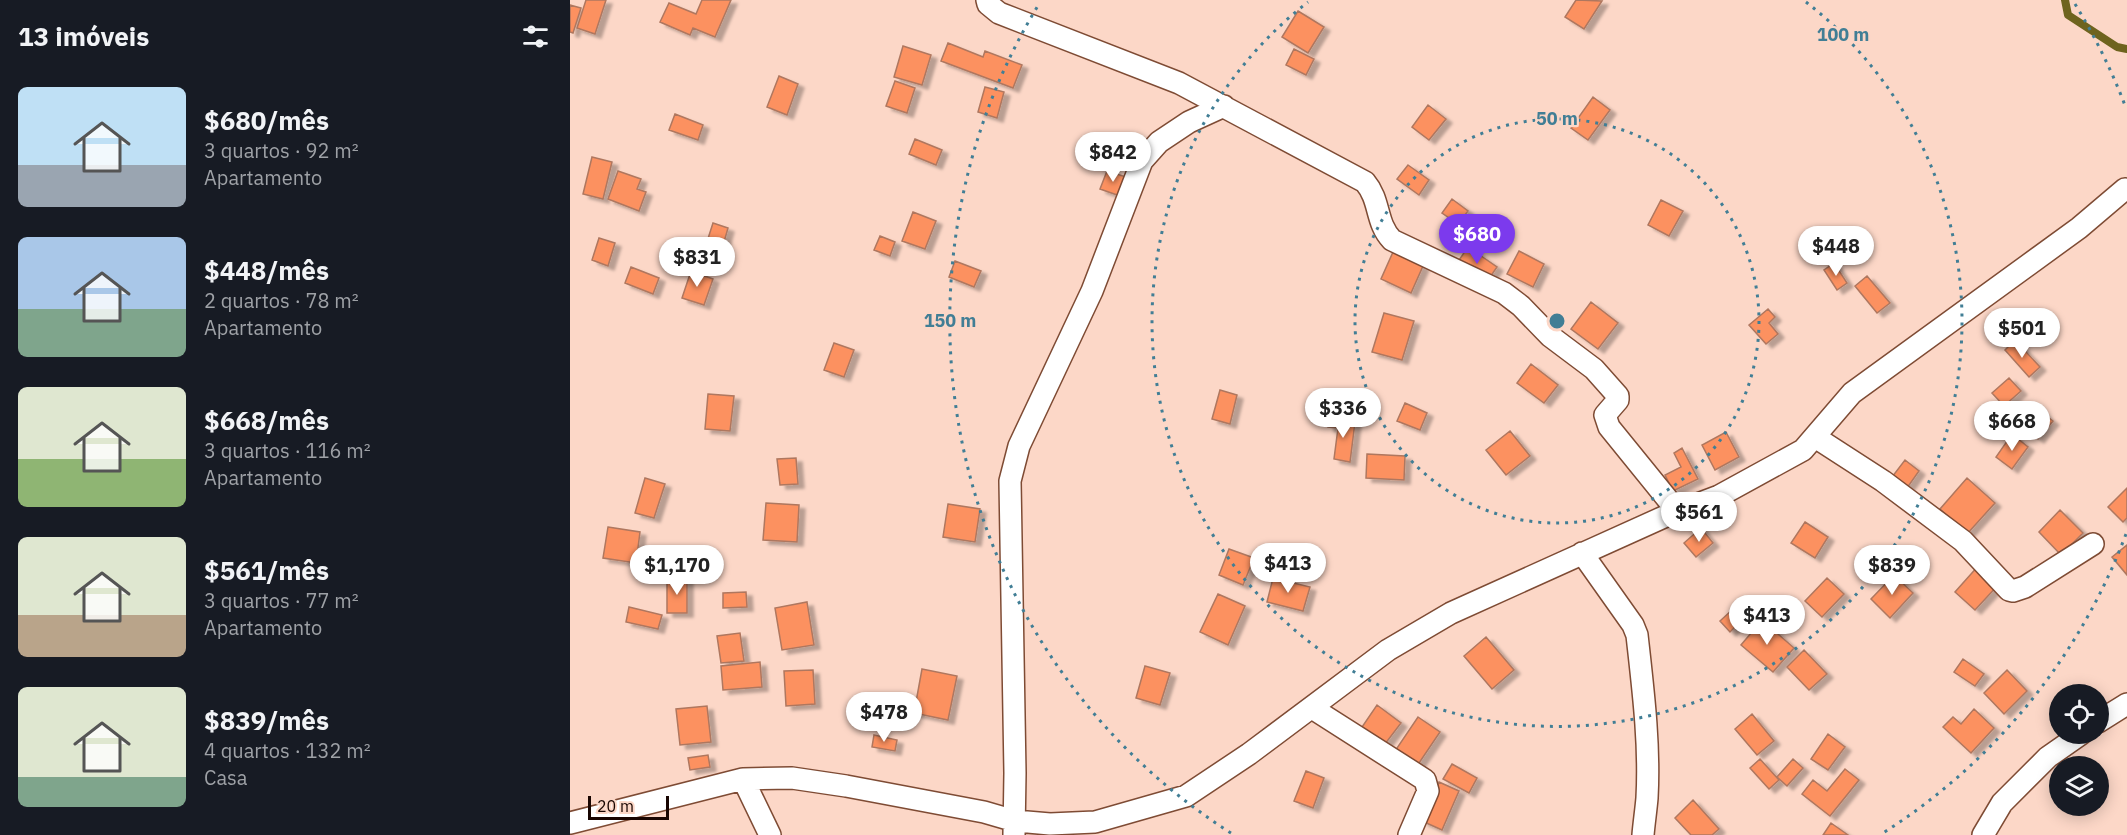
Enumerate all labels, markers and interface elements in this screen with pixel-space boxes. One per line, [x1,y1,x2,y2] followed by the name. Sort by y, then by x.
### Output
[18,19,149,53] text: 13 imóveis
[519,20,552,53] icon: filters
[1817,23,1869,46] text: 100 m
[204,103,329,137] text: $680/mês
[1536,107,1578,130] text: 50 m
[66,111,138,183] icon: home
[1077,132,1149,183] pin: $842
[204,137,359,164] text: 3 quartos · 92 m²
[1089,138,1137,165] text: $842
[204,164,322,191] text: Apartamento
[1441,214,1513,265] pin: $680
[1453,220,1501,247] text: $680
[1800,226,1872,277] pin: $448
[1812,232,1860,259] text: $448
[661,237,733,288] pin: $831
[673,243,721,270] text: $831
[204,253,329,287] text: $448/mês
[66,261,138,333] icon: home
[204,287,359,314] text: 2 quartos · 78 m²
[1986,308,2058,359] pin: $501
[924,309,976,332] text: 150 m
[1547,311,1567,331] centre of rings
[204,314,322,341] text: Apartamento
[1998,314,2046,341] text: $501
[1307,388,1379,439] pin: $336
[1319,394,1367,421] text: $336
[1976,401,2048,452] pin: $668
[204,403,329,437] text: $668/mês
[1988,407,2036,434] text: $668
[66,411,138,483] icon: home
[204,437,371,464] text: 3 quartos · 116 m²
[204,464,322,491] text: Apartamento
[1663,492,1735,543] pin: $561
[1675,498,1723,525] text: $561
[1252,543,1324,594] pin: $413
[628,545,726,596] pin: $1,170
[1856,545,1928,596] pin: $839
[1264,549,1312,576] text: $413
[644,551,710,578] text: $1,170
[1868,551,1916,578] text: $839
[204,553,329,587] text: $561/mês
[66,561,138,633] icon: home
[204,587,359,614] text: 3 quartos · 77 m²
[1731,595,1803,646] pin: $413
[1743,601,1791,628] text: $413
[204,614,322,641] text: Apartamento
[2049,684,2109,816] map controls
[2049,684,2109,744] button: locate
[848,692,920,743] pin: $478
[860,698,908,725] text: $478
[204,703,329,737] text: $839/mês
[66,711,138,783] icon: home
[204,737,371,764] text: 4 quartos · 132 m²
[2049,756,2109,816] button: layers
[204,764,248,791] text: Casa
[588,793,669,820] scale bar
[597,796,634,816] text: 20 m

